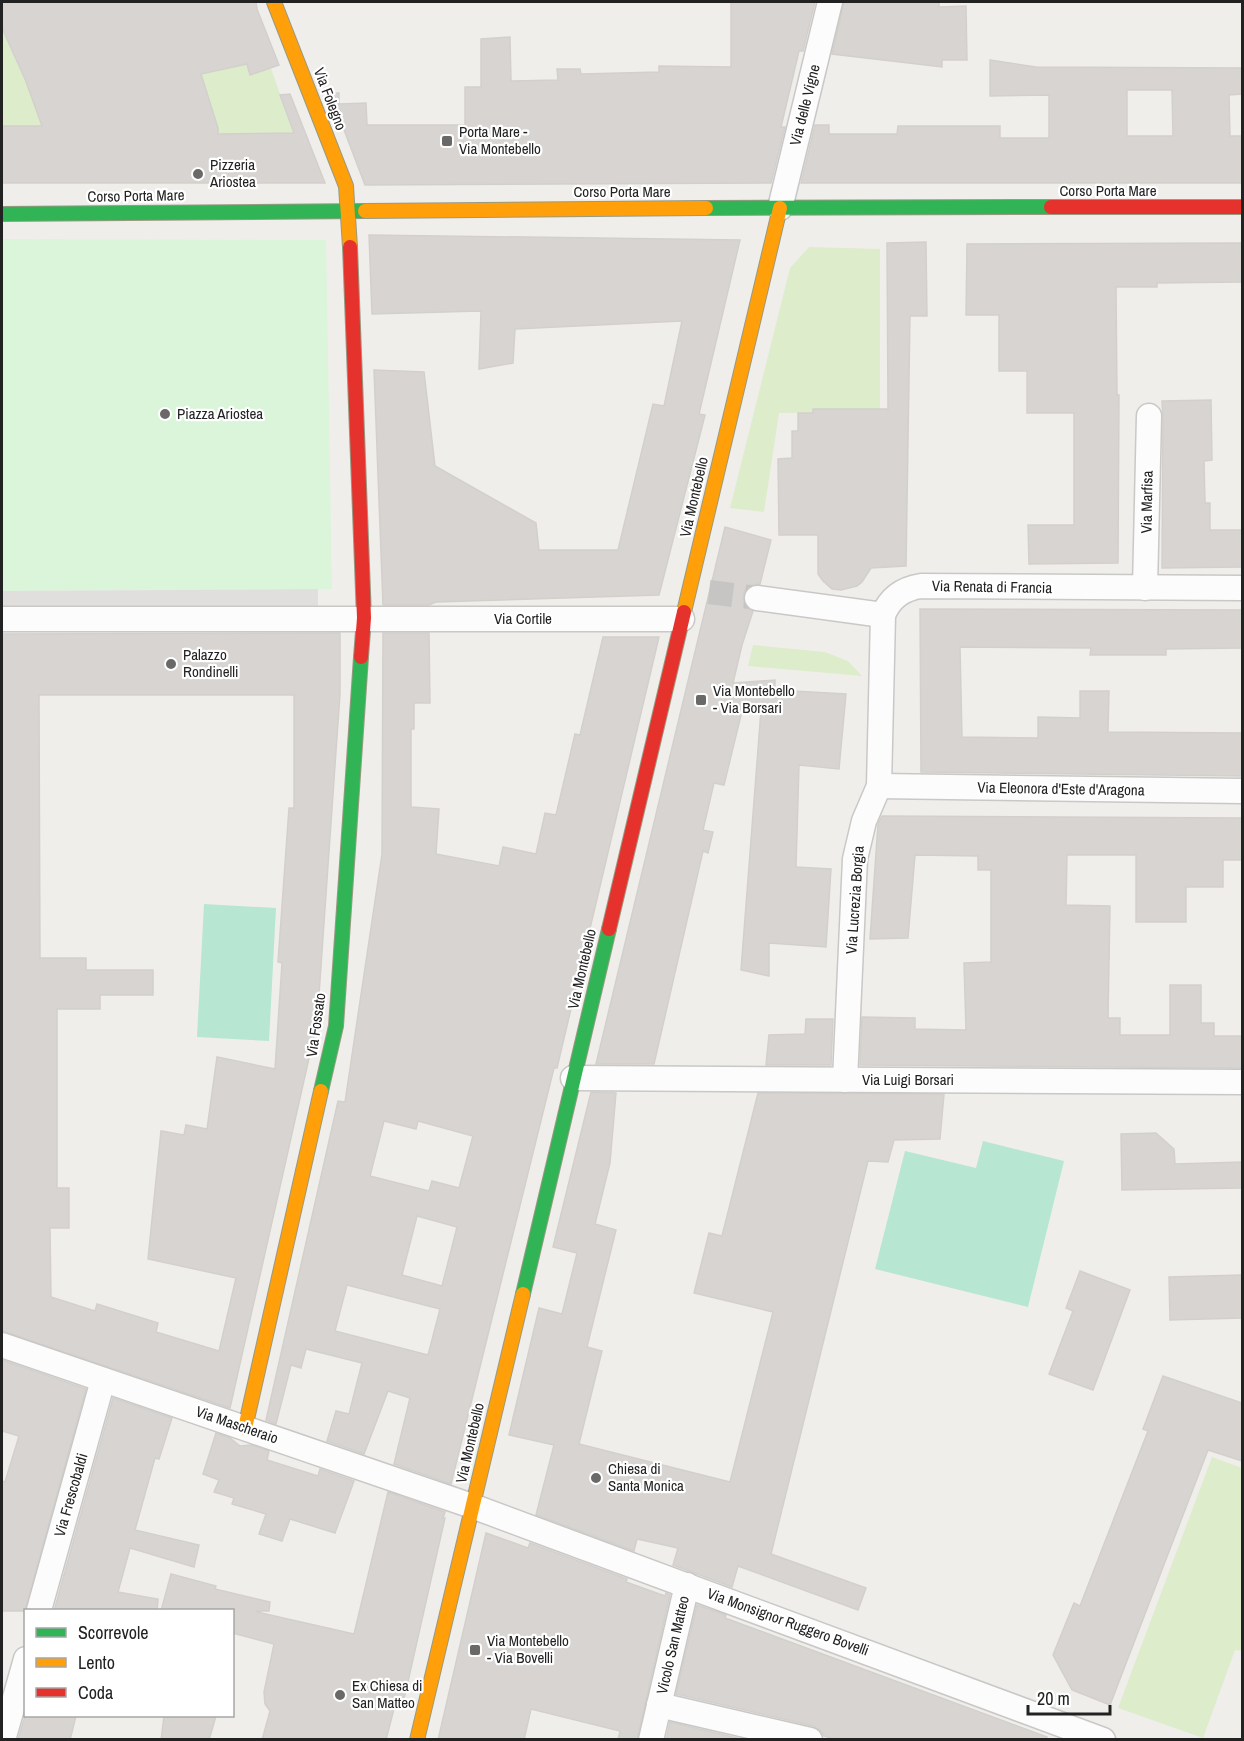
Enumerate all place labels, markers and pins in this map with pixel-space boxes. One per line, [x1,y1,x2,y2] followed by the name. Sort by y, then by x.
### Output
[459,121,541,159] place label: Porta Mare - Via Montebello
[440,134,454,148] marker: Porta Mare - Via Montebello
[209,154,256,192] place label: Pizzeria Ariostea
[191,167,205,181] marker: Pizzeria Ariostea
[177,403,263,424] place label: Piazza Ariostea
[158,407,172,421] marker: Piazza Ariostea
[183,644,238,682] place label: Palazzo Rondinelli
[164,657,178,671] marker: Palazzo Rondinelli
[713,680,795,718] place label: Via Montebello - Via Borsari
[694,693,708,707] marker: Via Montebello - Via Borsari
[608,1458,684,1496] place label: Chiesa di Santa Monica
[589,1471,603,1485] marker: Chiesa di Santa Monica
[487,1630,569,1668] place label: Via Montebello - Via Bovelli
[468,1643,482,1657] marker: Via Montebello - Via Bovelli
[352,1675,422,1713] place label: Ex Chiesa di San Matteo
[333,1688,347,1702] marker: Ex Chiesa di San Matteo

